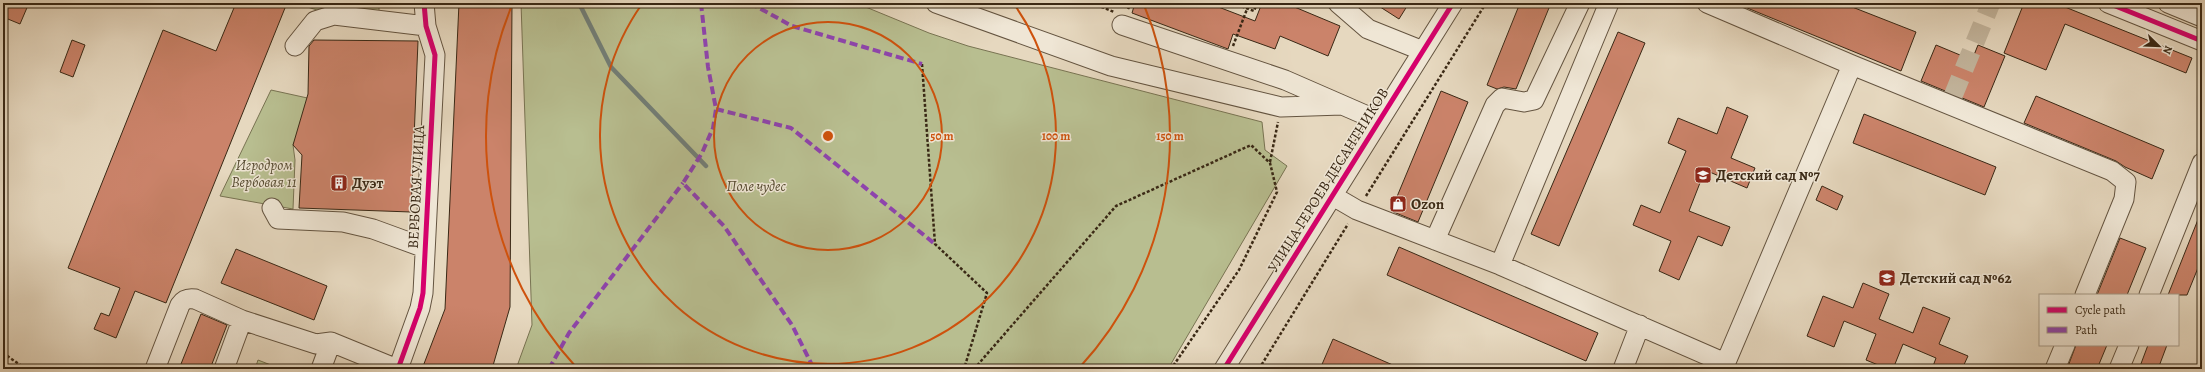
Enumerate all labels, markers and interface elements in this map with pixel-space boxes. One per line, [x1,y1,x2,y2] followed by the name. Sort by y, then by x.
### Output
[2139,26,2179,66] north arrow
[2159,43,2176,56] text: N
[1263,84,1393,276] street label: УЛИЦА ГЕРОЕВ ДЕСАНТНИКОВ
[403,124,429,249] street label: ВЕРБОВАЯ УЛИЦА
[930,128,954,144] text: 50 m
[1042,128,1070,144] text: 100 m
[1156,128,1184,144] text: 150 m
[821,129,835,143] centre of rings
[231,155,297,192] park label: Игродром Вербовая 11
[1693,165,1713,185] school or university icon: Детский сад №7
[1716,165,1820,185] place label: Детский сад №7
[329,173,349,193] building icon: Дуэт
[352,173,383,193] place label: Дуэт
[726,176,786,196] park label: Поле чудес
[1388,194,1408,214] shop icon: Ozon
[1411,194,1445,214] place label: Ozon
[1877,268,1897,288] school or university icon: Детский сад №62
[1900,268,2012,288] place label: Детский сад №62
[2039,294,2179,346] legend
[2075,302,2126,318] text: Cycle path
[2075,322,2098,338] text: Path

